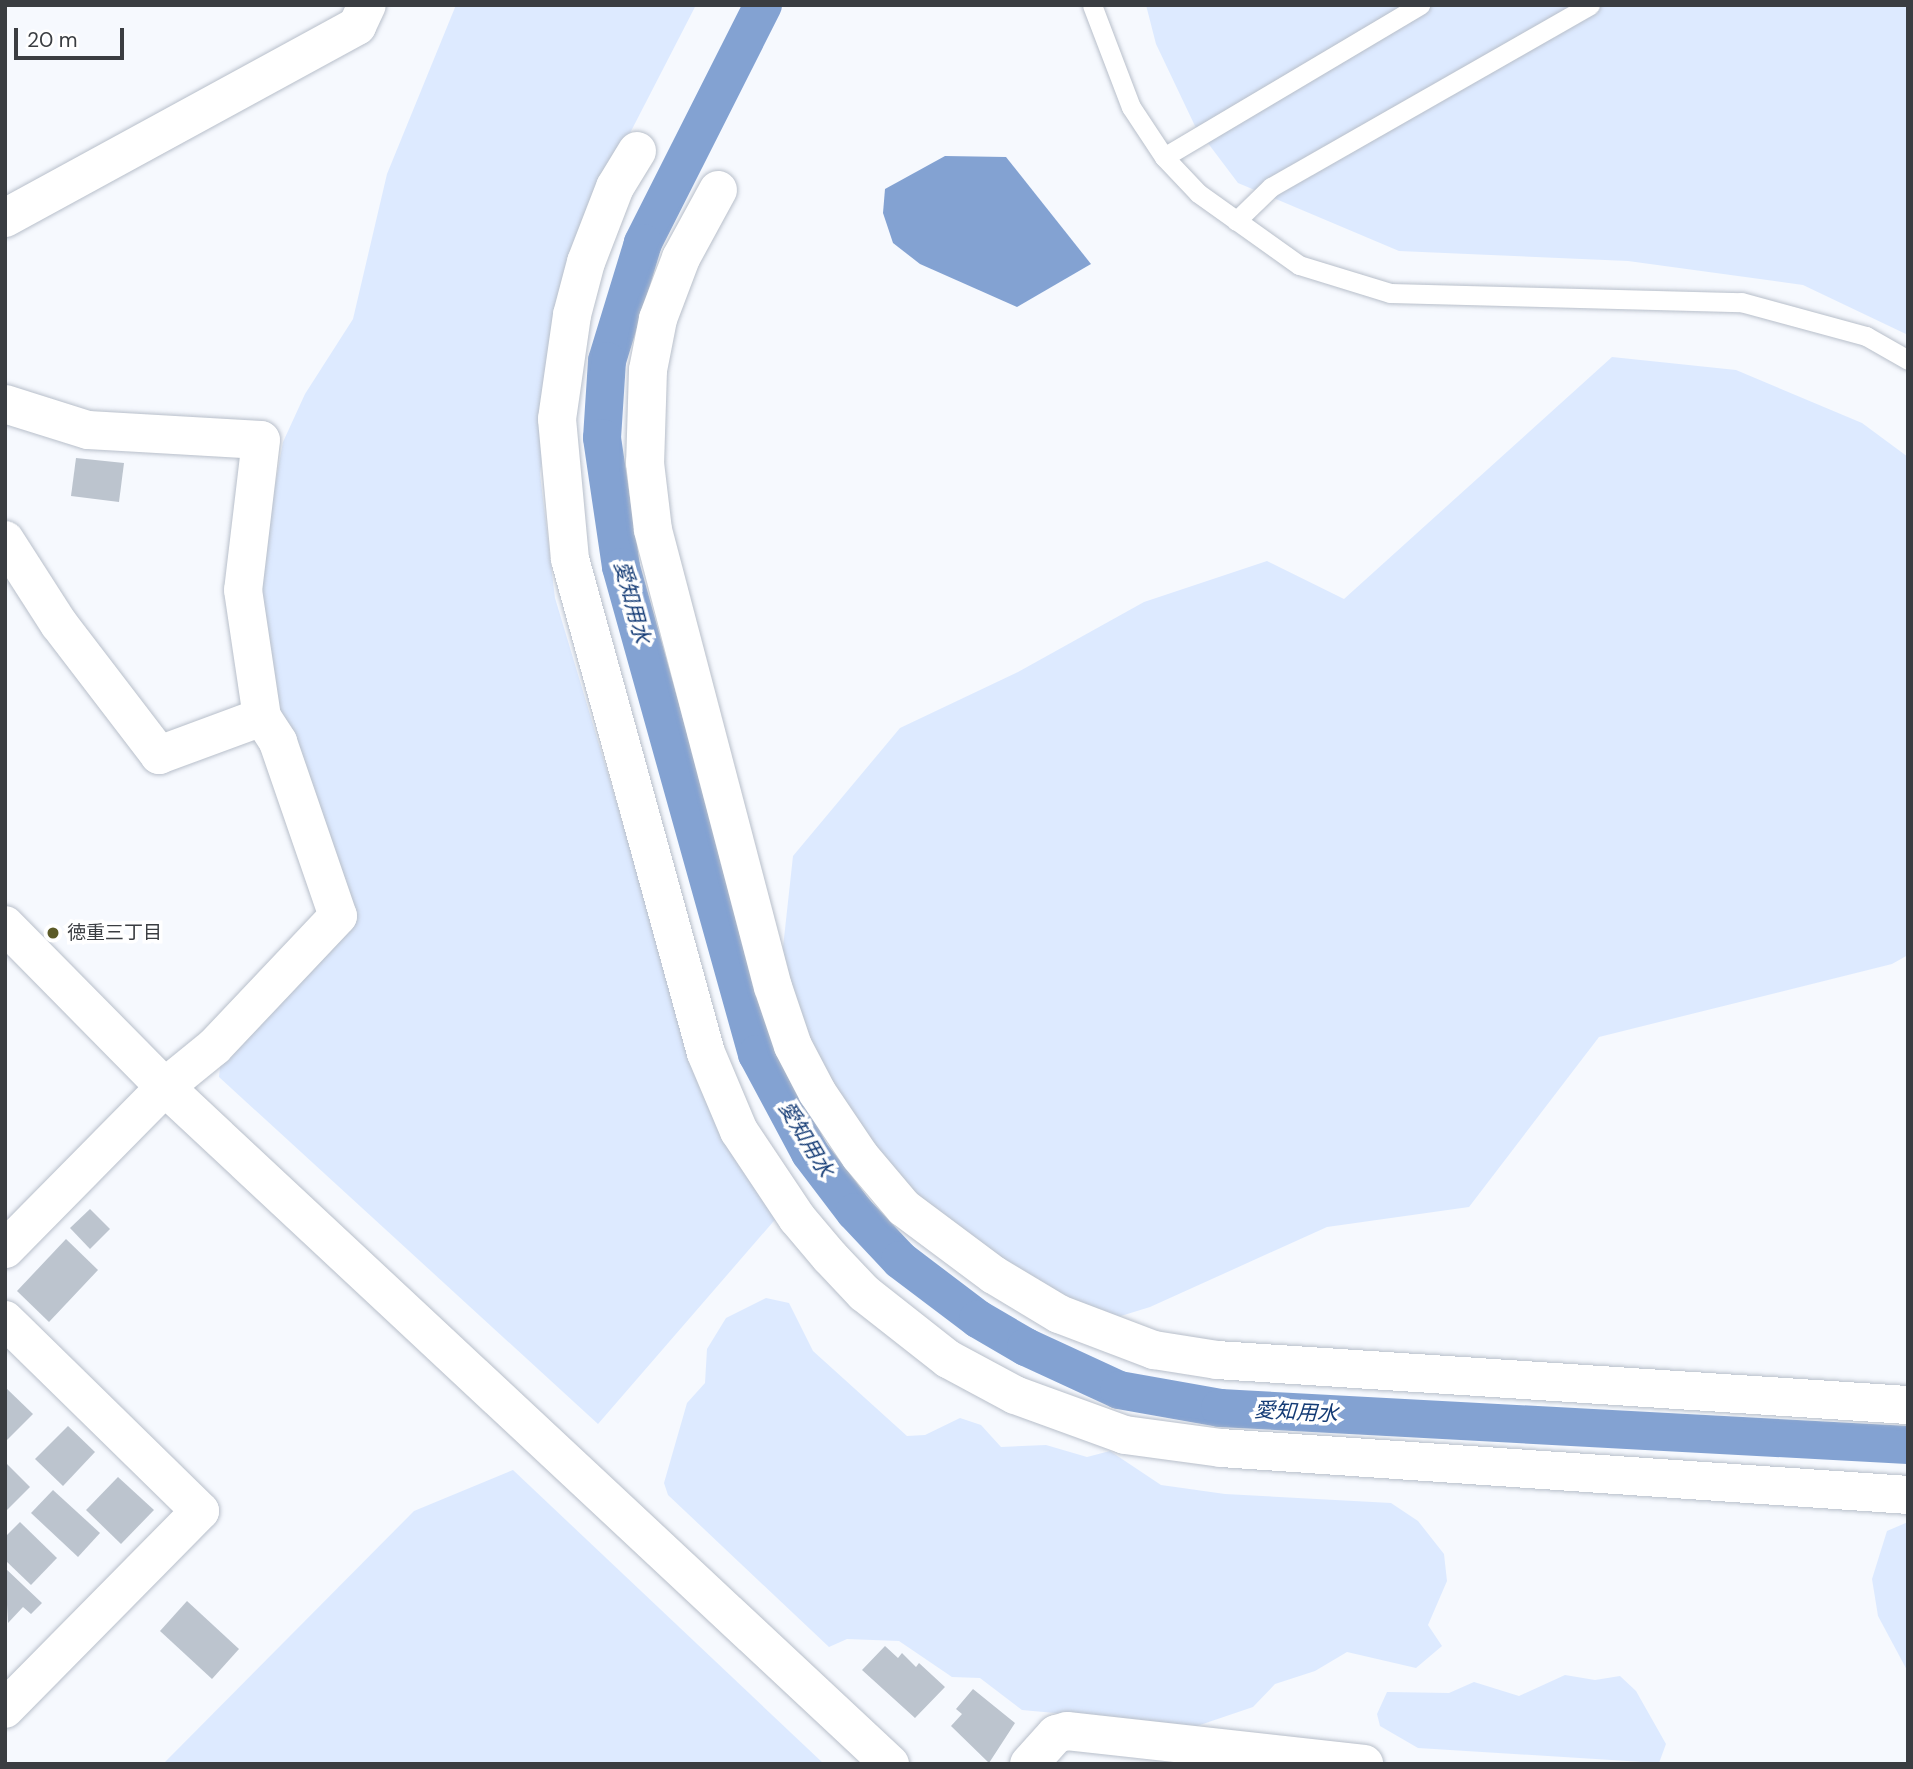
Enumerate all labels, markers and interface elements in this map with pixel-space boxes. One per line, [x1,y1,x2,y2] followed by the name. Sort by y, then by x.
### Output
[18,14,128,58] scale bar
[27,26,78,54] text: 20 m
[609,558,655,646] water label: 愛知用水
[67,922,162,944] place label: 徳重三丁目
[45,925,61,941] marker: 徳重三丁目
[774,1097,838,1181] water label: 愛知用水
[1253,1397,1339,1427] water label: 愛知用水

